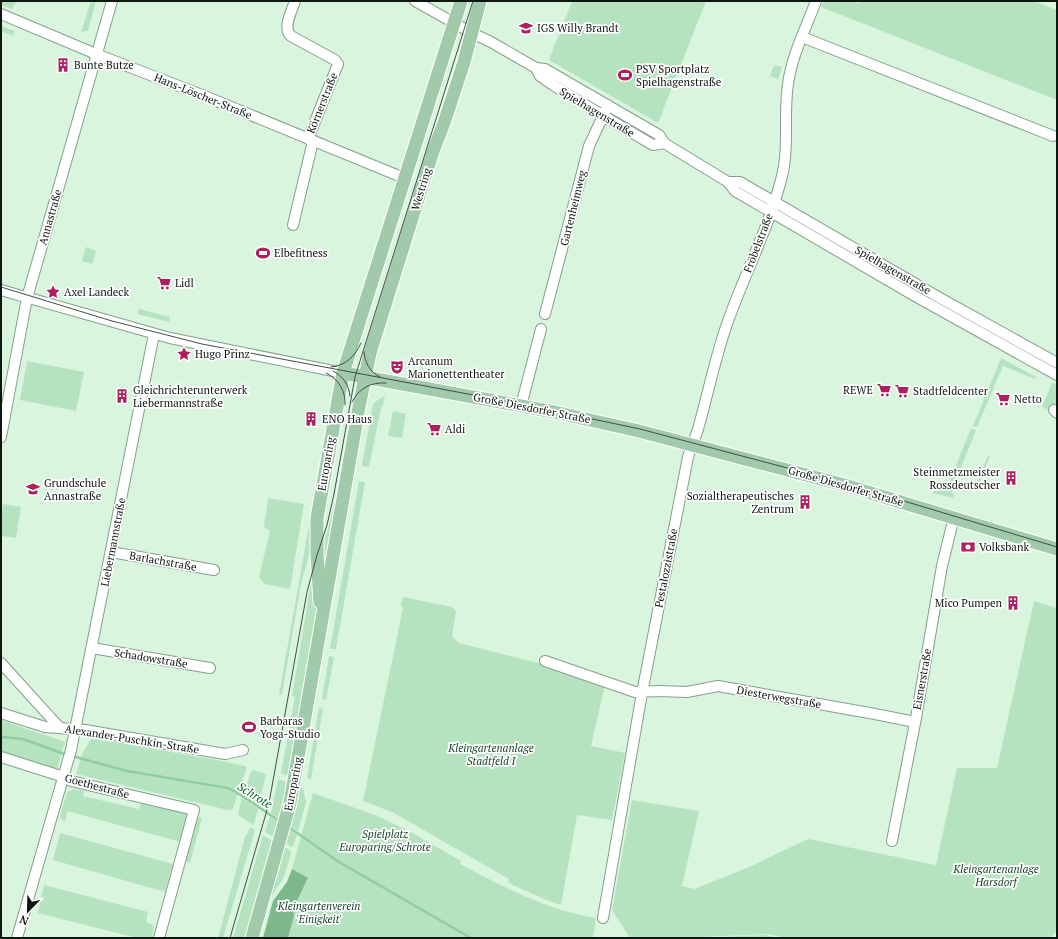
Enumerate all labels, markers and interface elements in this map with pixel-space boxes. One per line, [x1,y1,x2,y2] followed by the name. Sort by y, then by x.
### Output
[518,20,534,36] school or university icon: IGS Willy Brandt
[537,21,619,35] place label: IGS Willy Brandt
[55,57,71,73] building icon: Bunte Butze
[74,58,134,72] place label: Bunte Butze
[636,62,722,89] place label: PSV Sportplatz Spielhagenstraße
[617,67,633,83] sports icon: PSV Sportplatz Spielhagenstraße
[152,70,254,122] street label: Hans-Löscher-Straße
[303,70,341,135] street label: Körnerstraße
[557,84,638,140] street label: Spielhagenstraße
[408,166,434,212] street label: Westring
[557,169,589,247] street label: Gartenheimweg
[35,187,65,246] street label: Annastraße
[740,211,776,275] street label: Fröbelstraße
[853,243,934,298] street label: Spielhagenstraße
[255,245,271,261] sports icon: Elbefitness
[274,246,328,260] place label: Elbefitness
[156,275,172,291] supermarket icon: Lidl
[175,276,194,290] place label: Lidl
[45,284,61,300] place icon: Axel Landeck
[64,285,129,299] place label: Axel Landeck
[176,346,192,362] place icon: Hugo Prinz
[195,347,250,361] place label: Hugo Prinz
[408,354,505,381] place label: Arcanum Marionettentheater
[389,359,405,375] theatre icon: Arcanum Marionettentheater
[876,382,892,398] supermarket icon: REWE
[133,383,248,410] place label: Gleichrichterunterwerk Liebermannstraße
[843,383,873,397] place label: REWE
[894,383,910,399] supermarket icon: Stadtfeldcenter
[913,384,989,398] place label: Stadtfeldcenter
[114,388,130,404] building icon: Gleichrichterunterwerk Liebermannstraße
[472,390,592,426] street label: Große Diesdorfer Straße
[995,391,1011,407] supermarket icon: Netto
[1014,392,1042,406] place label: Netto
[303,411,319,427] building icon: ENO Haus
[322,412,372,426] place label: ENO Haus
[426,421,442,437] supermarket icon: Aldi
[445,422,465,436] place label: Aldi
[314,436,338,492] street label: Europaring
[787,463,906,509] street label: Große Diesdorfer Straße
[913,465,1001,492] place label: Steinmetzmeister Rossdeutscher
[1003,470,1019,486] building icon: Steinmetzmeister Rossdeutscher
[44,476,107,503] place label: Grundschule Annastraße
[25,481,41,497] school or university icon: Grundschule Annastraße
[687,489,795,516] place label: Sozialtherapeutisches Zentrum
[797,494,813,510] building icon: Sozialtherapeutisches Zentrum
[98,496,129,587] street label: Liebermannstraße
[651,527,681,609] street label: Pestalozzistraße
[960,539,976,555] bank icon: Volksbank
[979,540,1029,554] place label: Volksbank
[128,548,198,574] street label: Barlachstraße
[1005,595,1021,611] building icon: Mico Pumpen
[935,596,1002,610] place label: Mico Pumpen
[113,645,189,671] street label: Schadowstraße
[910,647,934,711] street label: Eisnerstraße
[736,683,823,711] street label: Diesterwegstraße
[260,714,320,741] place label: Barbaras Yoga-Studio
[241,719,257,735] sports icon: Barbaras Yoga-Studio
[64,721,201,757] street label: Alexander-Puschkin-Straße
[447,741,534,768] park label: Kleingartenanlage Stadtfeld I
[281,756,305,812] street label: Europaring
[63,771,131,801] street label: Goethestraße
[235,779,276,812] water label: Schrote
[338,827,431,854] park label: Spielplatz Europaring/Schrote
[952,862,1039,889] park label: Kleingartenanlage Harsdorf
[8,891,48,931] north arrow
[277,899,360,926] park label: Kleingartenverein 'Einigkeit'
[17,912,31,928] text: N

